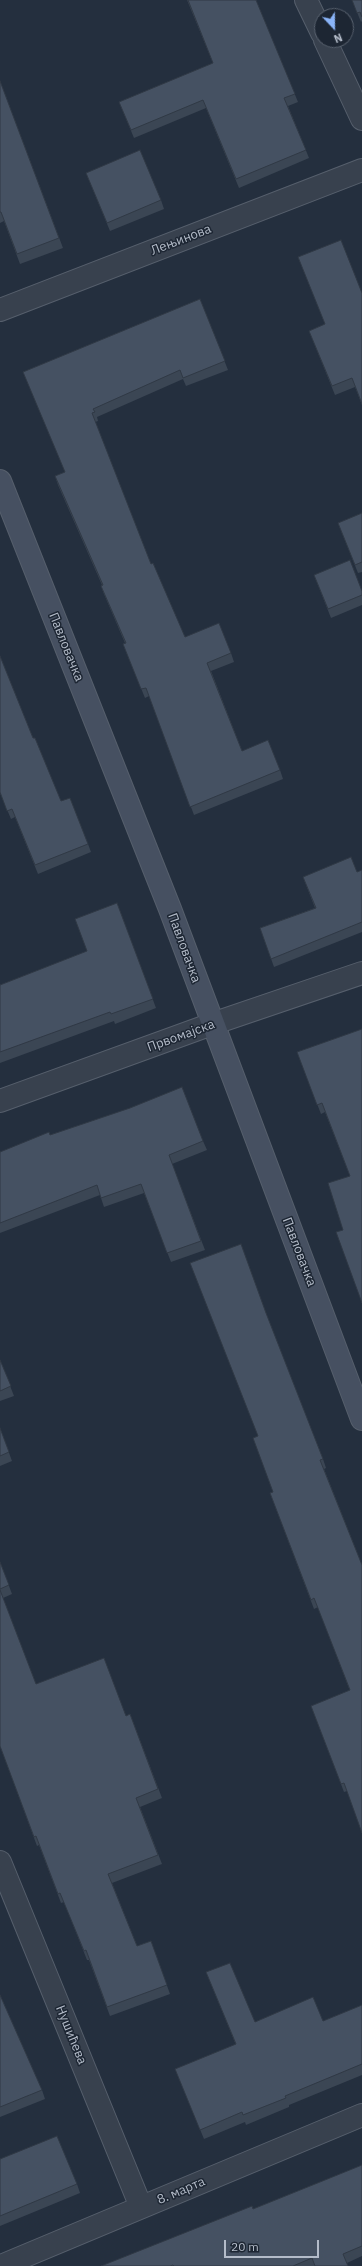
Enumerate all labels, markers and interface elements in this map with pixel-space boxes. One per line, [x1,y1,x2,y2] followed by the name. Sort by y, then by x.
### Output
[314,8,354,48] north arrow
[332,30,344,46] text: N
[149,221,213,259] street label: Лењинова
[45,610,87,684] street label: Павловачка
[164,911,204,985] street label: Павловачка
[145,1017,217,1055] street label: Првомајска
[279,1215,319,1289] street label: Павловачка
[52,2003,90,2067] street label: Нушићева
[155,2174,207,2208] street label: 8. марта
[226,2232,321,2258] scale bar
[231,2239,259,2254] text: 20 m

